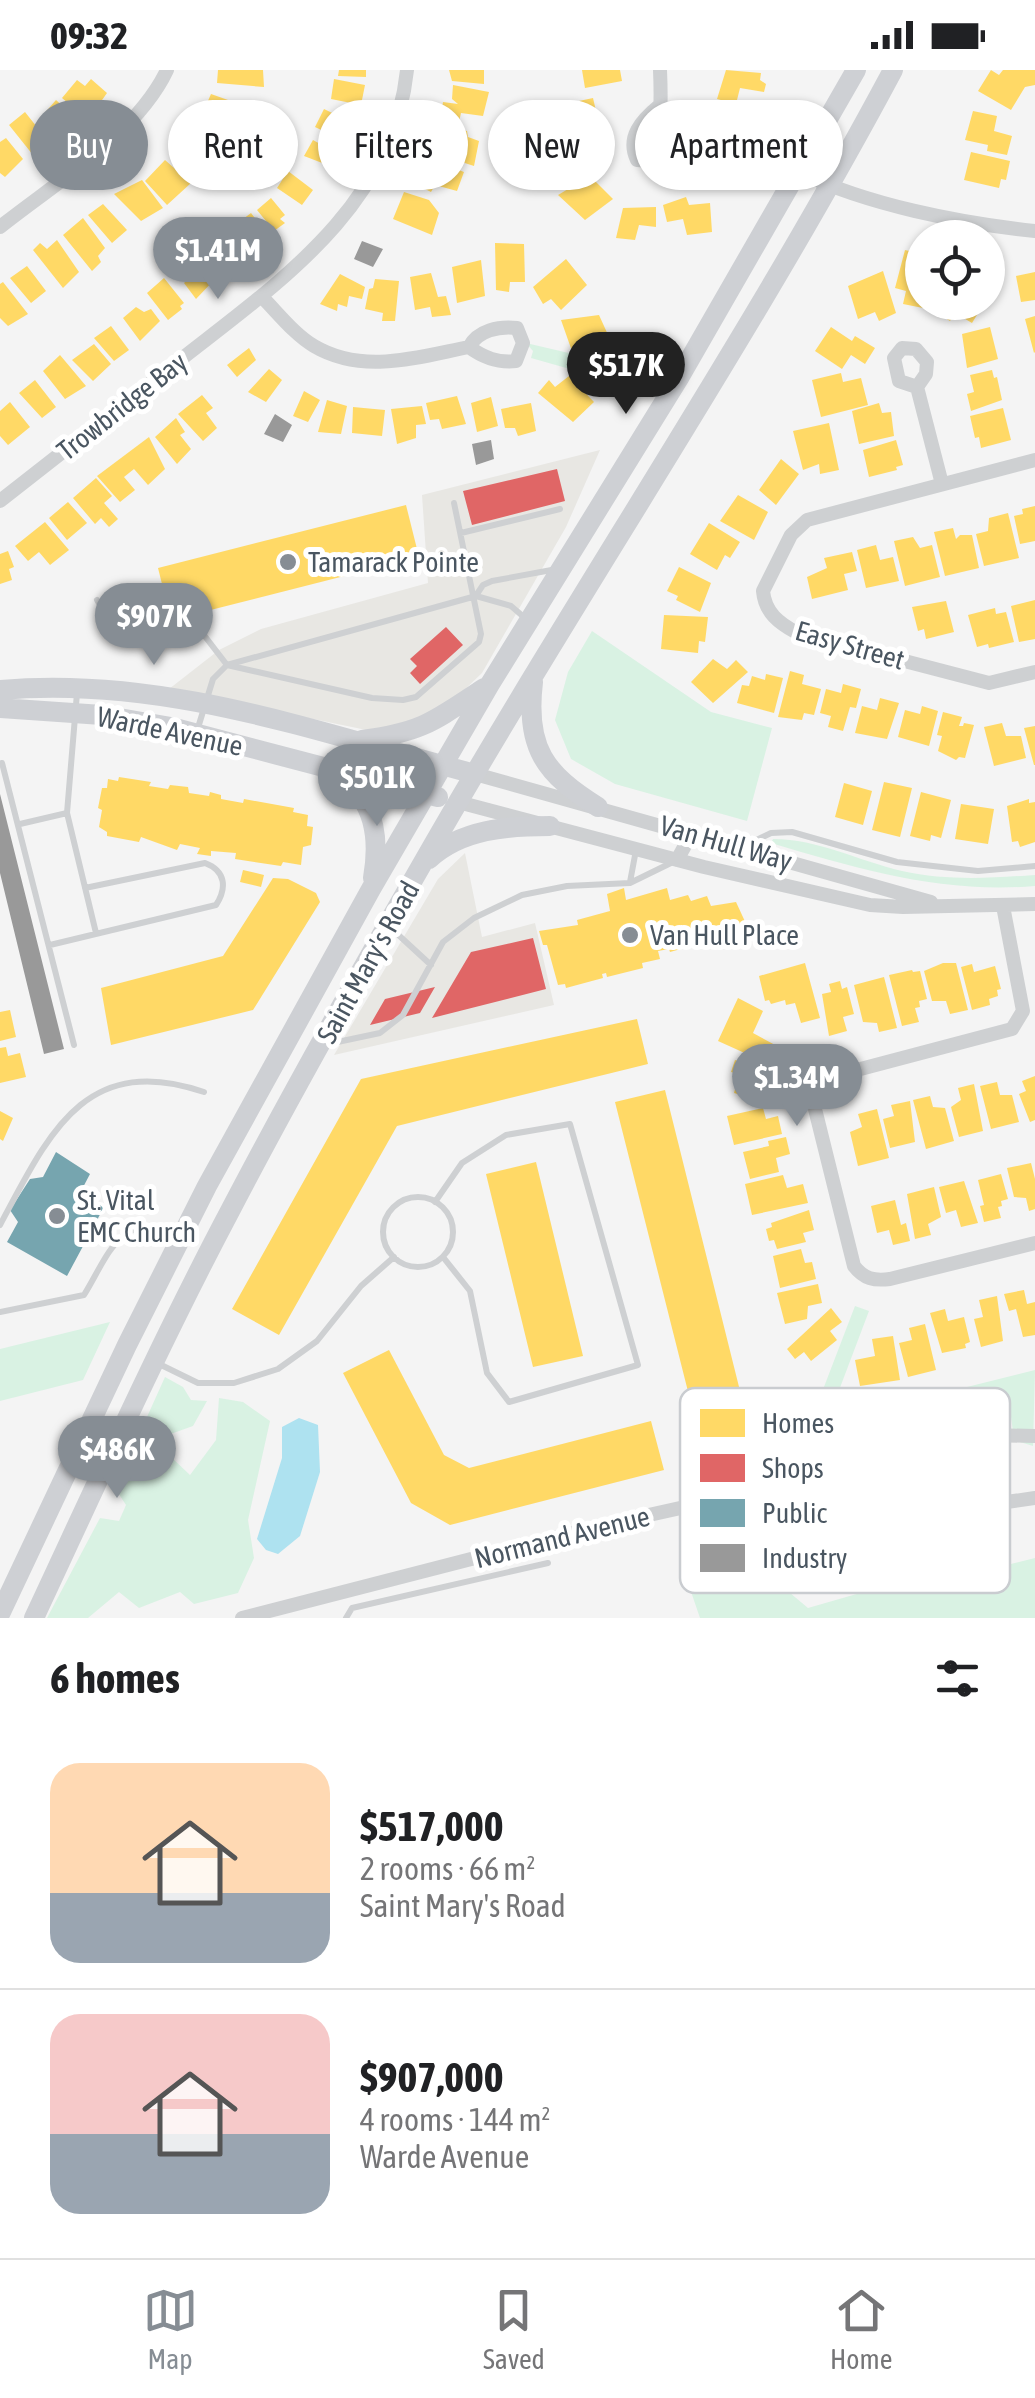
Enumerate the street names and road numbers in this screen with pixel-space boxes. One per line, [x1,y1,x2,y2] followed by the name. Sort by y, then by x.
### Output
[51,346,193,466] street label: Trowbridge Bay
[792,614,908,676] street label: Easy Street
[94,700,246,762] street label: Warde Avenue
[656,809,796,877] street label: Van Hull Way
[310,876,426,1048] street label: Saint Mary's Road
[471,1500,653,1574] street label: Normand Avenue

